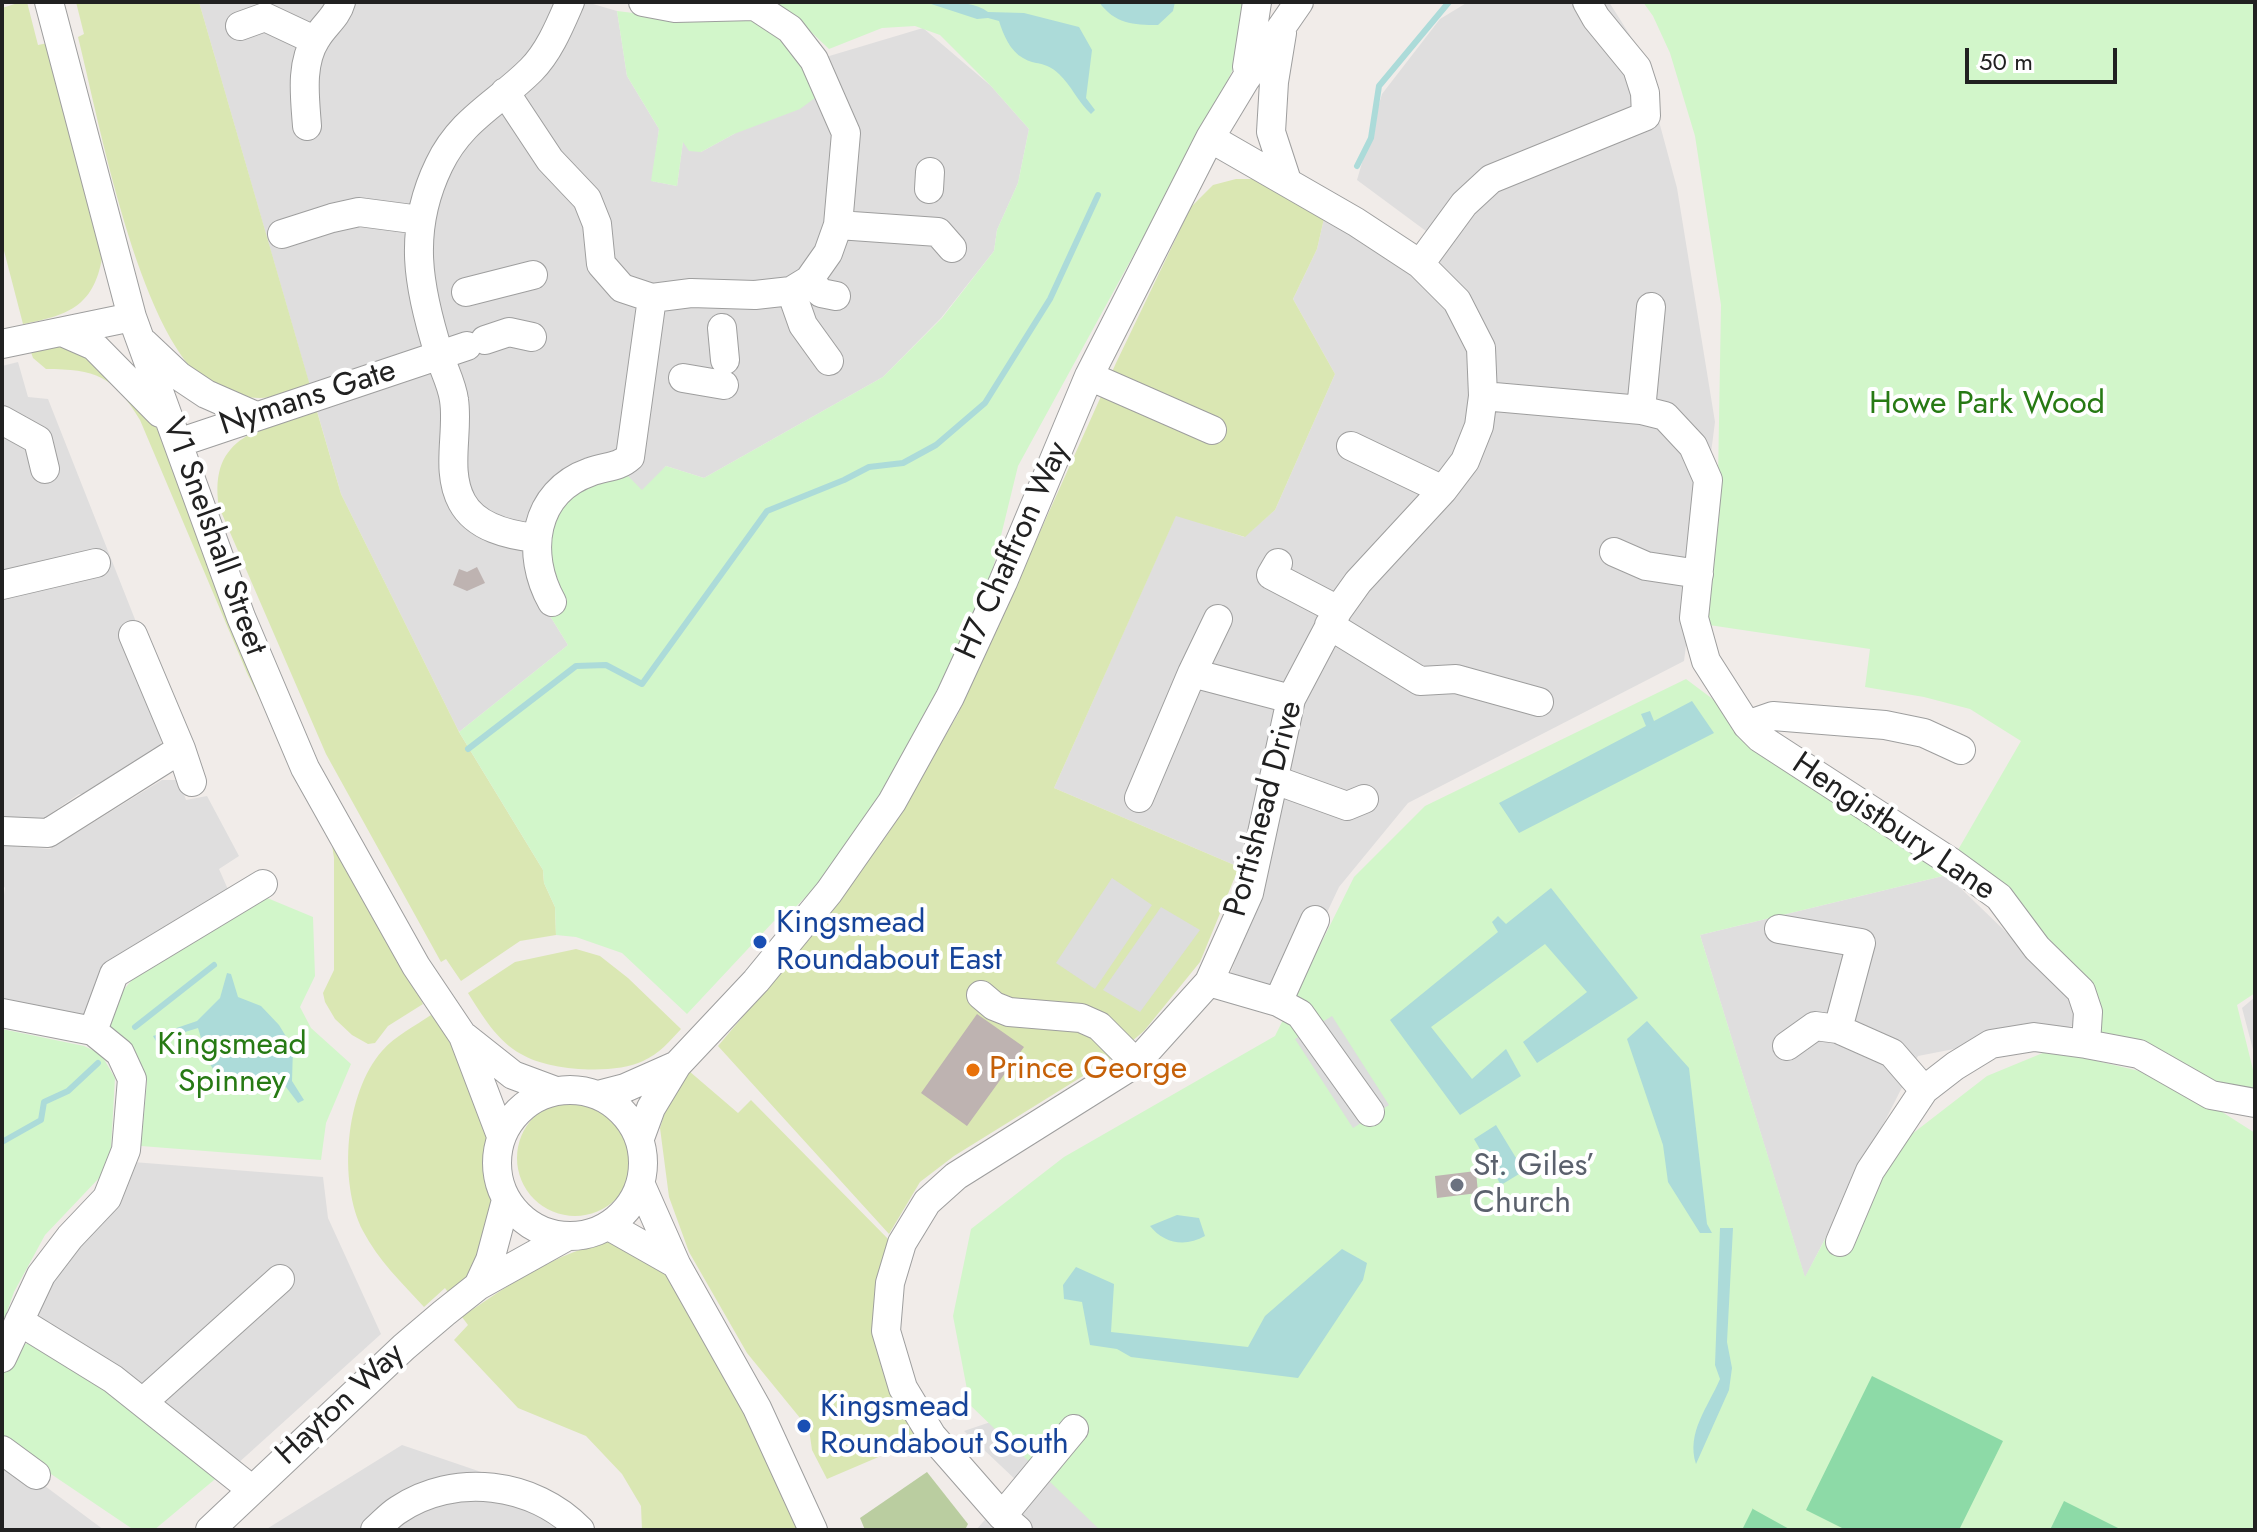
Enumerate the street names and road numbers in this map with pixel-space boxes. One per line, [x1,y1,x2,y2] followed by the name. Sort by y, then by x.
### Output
[215,352,401,446] street label: Nymans Gate
[152,413,274,661] street label: V1 Snelshall Street
[949,436,1079,666] street label: H7 Chaffron Way
[1218,697,1312,921] street label: Portishead Drive
[1784,746,2002,910] street label: Hengistbury Lane
[269,1336,413,1474] street label: Hayton Way

